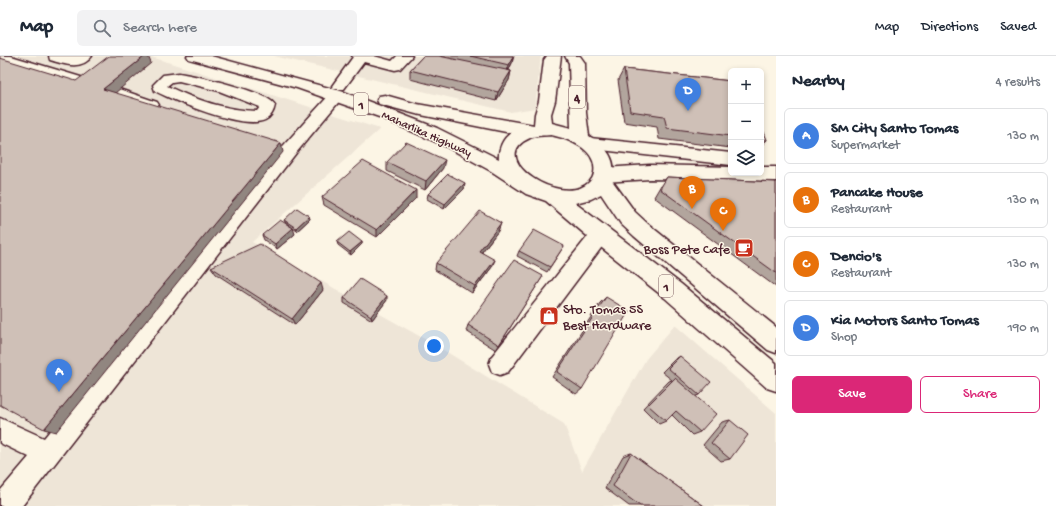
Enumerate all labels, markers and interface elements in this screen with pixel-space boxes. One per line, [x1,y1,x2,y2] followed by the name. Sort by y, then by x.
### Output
[77,10,357,46] search box
[20,16,53,39] text: Map
[91,17,113,39] icon: search
[123,19,197,37] text: Search here
[875,19,899,36] text: Map
[921,19,978,36] text: Directions
[1000,19,1036,36] text: Saved
[728,68,764,176] map controls
[728,68,764,104] button: +
[792,72,845,92] text: Nearby
[996,75,1040,90] text: 4 results
[675,78,701,111] pin: D
[569,86,585,108] road number: 4
[354,93,368,115] road number: 1
[728,104,764,140] button: −
[379,109,473,161] street label: Maharlika Highway
[831,120,958,138] text: SM City Santo Tomas
[802,129,810,144] text: A
[1007,129,1039,144] text: 130 m
[831,138,900,153] text: Supermarket
[728,140,764,176] button: layers
[679,176,705,209] pin: B
[831,184,923,202] text: Pancake House
[803,193,809,208] text: B
[1007,193,1039,208] text: 130 m
[710,198,736,231] pin: C
[831,202,891,217] text: Restaurant
[733,237,755,259] cafe icon: Boss Pete Cafe
[643,242,731,259] place label: Boss Pete Cafe
[831,248,881,266] text: Dencio's
[802,257,810,272] text: C
[1007,257,1039,272] text: 130 m
[831,266,891,281] text: Restaurant
[659,275,673,297] road number: 1
[562,302,652,335] place label: Sto. Tomas 5S Best Hardware
[538,305,560,327] shop icon: Sto. Tomas 5S Best Hardware
[831,312,979,330] text: Kia Motors Santo Tomas
[802,321,810,336] text: D
[1008,321,1039,336] text: 190 m
[831,330,857,345] text: Shop
[424,336,444,356] your location
[46,359,72,392] pin: A
[792,376,912,413] button: Save
[920,376,1040,413] button: Share

